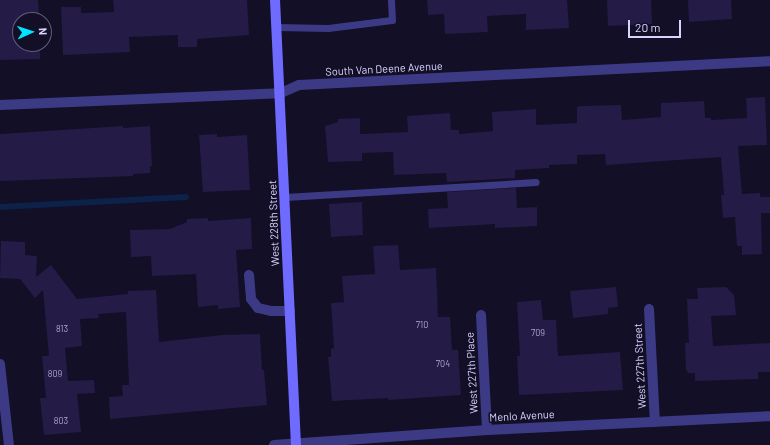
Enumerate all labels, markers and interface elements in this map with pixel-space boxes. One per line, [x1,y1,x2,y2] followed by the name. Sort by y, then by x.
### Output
[12,12,52,52] north arrow
[630,12,683,38] scale bar
[635,20,661,34] text: 20 m
[37,27,50,35] text: N
[325,59,443,79] street label: South Van Deene Avenue
[266,180,282,266] street label: West 228th Street
[416,320,428,330] house number: 710
[631,323,649,409] street label: West 227th Street
[56,324,68,334] house number: 813
[531,328,545,338] house number: 709
[463,332,481,414] street label: West 227th Place
[436,359,450,369] house number: 704
[48,369,62,379] house number: 809
[489,408,555,424] street label: Menlo Avenue
[54,416,68,426] house number: 803

